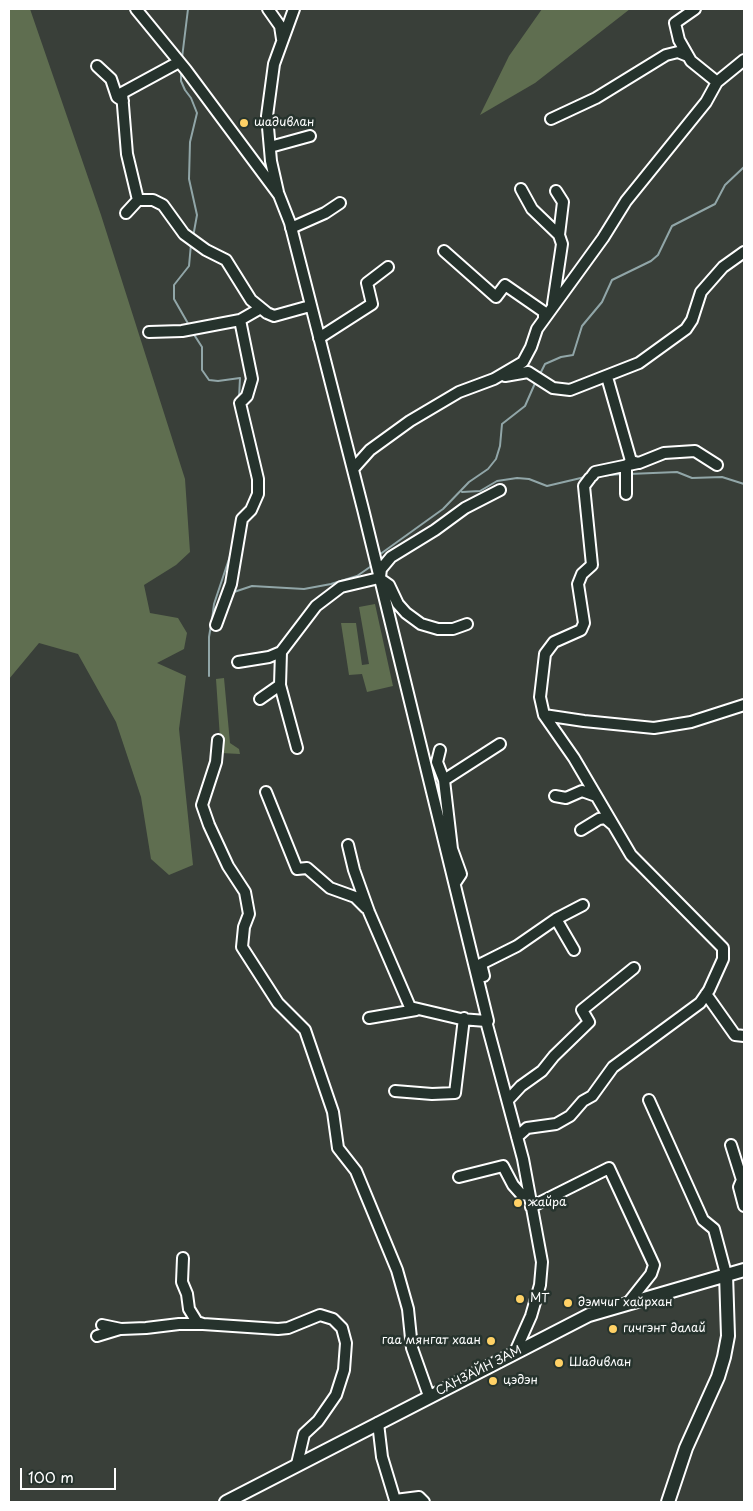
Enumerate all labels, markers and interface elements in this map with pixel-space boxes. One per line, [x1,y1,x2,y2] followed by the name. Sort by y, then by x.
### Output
[254,116,314,130] place label: шадивлан
[238,117,250,129] marker: шадивлан
[528,1196,567,1210] place label: жайра
[512,1197,524,1209] marker: жайра
[530,1292,549,1306] place label: MT
[514,1293,526,1305] marker: MT
[578,1296,672,1310] place label: дэмчиг хайрхан
[562,1297,574,1309] marker: дэмчиг хайрхан
[623,1322,705,1336] place label: гичгэнт далай
[607,1323,619,1335] marker: гичгэнт далай
[382,1334,481,1348] place label: гаа мянгат хаан
[485,1335,497,1347] marker: гаа мянгат хаан
[434,1343,524,1399] street label: САНЗАЙН ЗАМ
[569,1356,631,1370] place label: Шадивлан
[553,1357,565,1369] marker: Шадивлан
[503,1374,538,1388] place label: цэдэн
[487,1375,499,1387] marker: цэдэн
[22,1458,119,1490] scale bar
[28,1465,74,1488] text: 100 m

